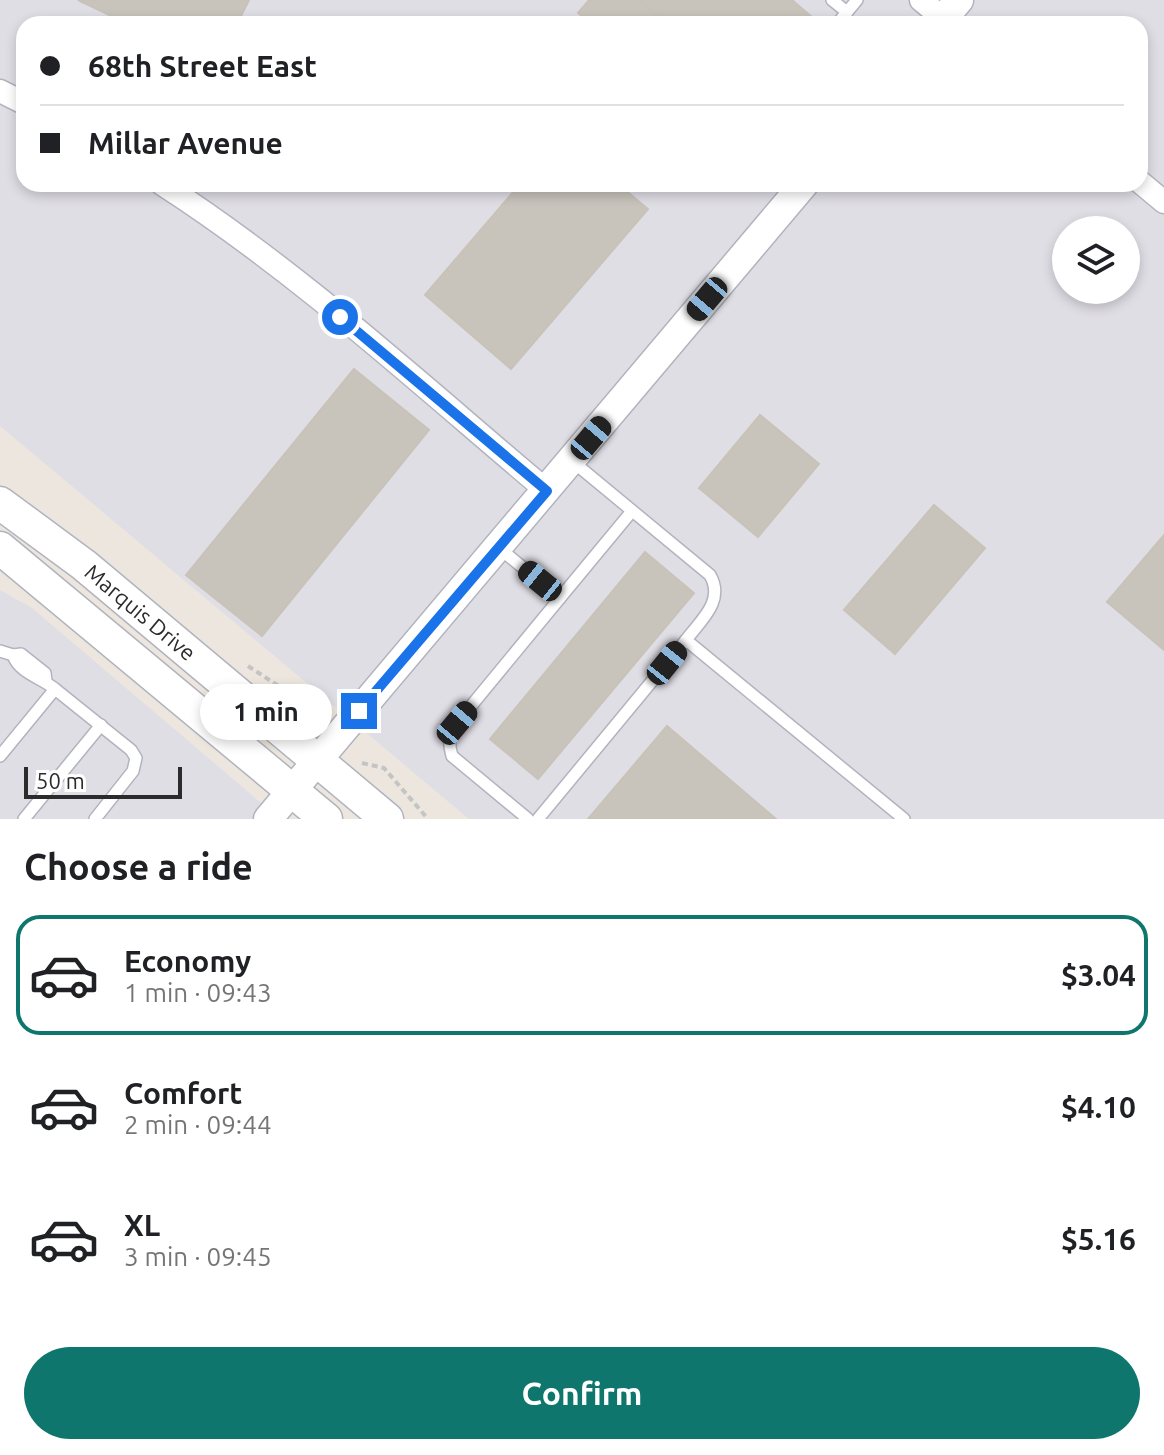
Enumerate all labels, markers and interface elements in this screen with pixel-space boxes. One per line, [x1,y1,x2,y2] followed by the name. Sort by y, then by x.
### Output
[88,49,317,83] text: 68th Street East
[88,126,283,160] text: Millar Avenue
[1052,216,1140,304] map controls
[1052,216,1140,304] button: layers
[682,273,732,325] car
[322,299,358,335] route start
[566,412,616,464] car
[514,557,566,605] car
[80,559,201,665] street label: Marquis Drive
[643,637,691,689] car
[199,683,331,739] callout: 1 min
[341,693,377,729] route end
[233,697,299,726] text: 1 min
[432,697,482,749] car
[24,763,182,799] scale bar
[36,768,85,793] text: 50 m
[24,846,253,887] text: Choose a ride
[28,939,100,1011] icon: car
[124,944,251,978] text: Economy
[1061,958,1136,992] text: $3.04
[124,978,272,1007] text: 1 min · 09:43
[28,1071,100,1143] icon: car
[124,1076,242,1110] text: Comfort
[1061,1090,1136,1124] text: $4.10
[124,1110,272,1139] text: 2 min · 09:44
[28,1203,100,1275] icon: car
[124,1208,160,1242] text: XL
[1061,1222,1136,1256] text: $5.16
[124,1242,272,1271] text: 3 min · 09:45
[24,1347,1140,1439] button: Confirm

